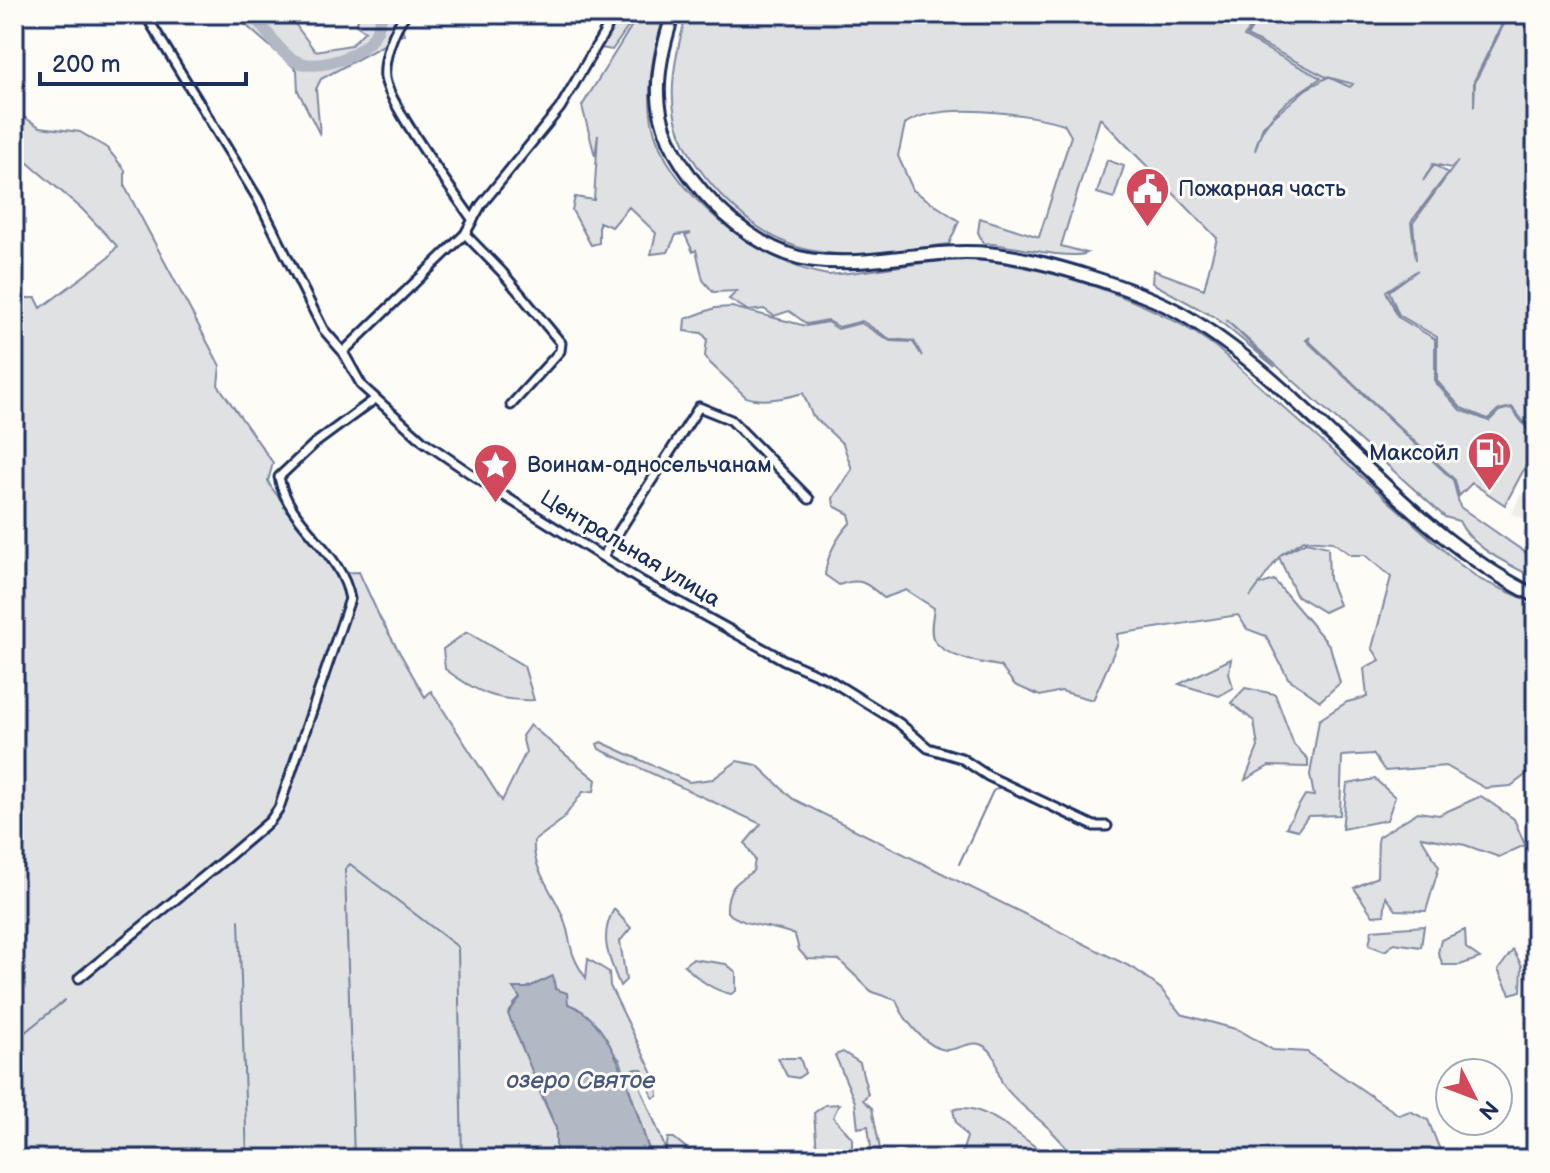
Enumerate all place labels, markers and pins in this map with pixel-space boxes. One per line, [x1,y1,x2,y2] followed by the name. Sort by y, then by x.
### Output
[1123,165,1171,228] public building icon: Пожарная часть
[1178,176,1346,203] place label: Пожарная часть
[1466,429,1514,492] fuel station icon: Максойл
[1369,440,1459,467] place label: Максойл
[472,441,520,504] place icon: Воинам-односельчанам
[527,452,772,479] place label: Воинам-односельчанам

